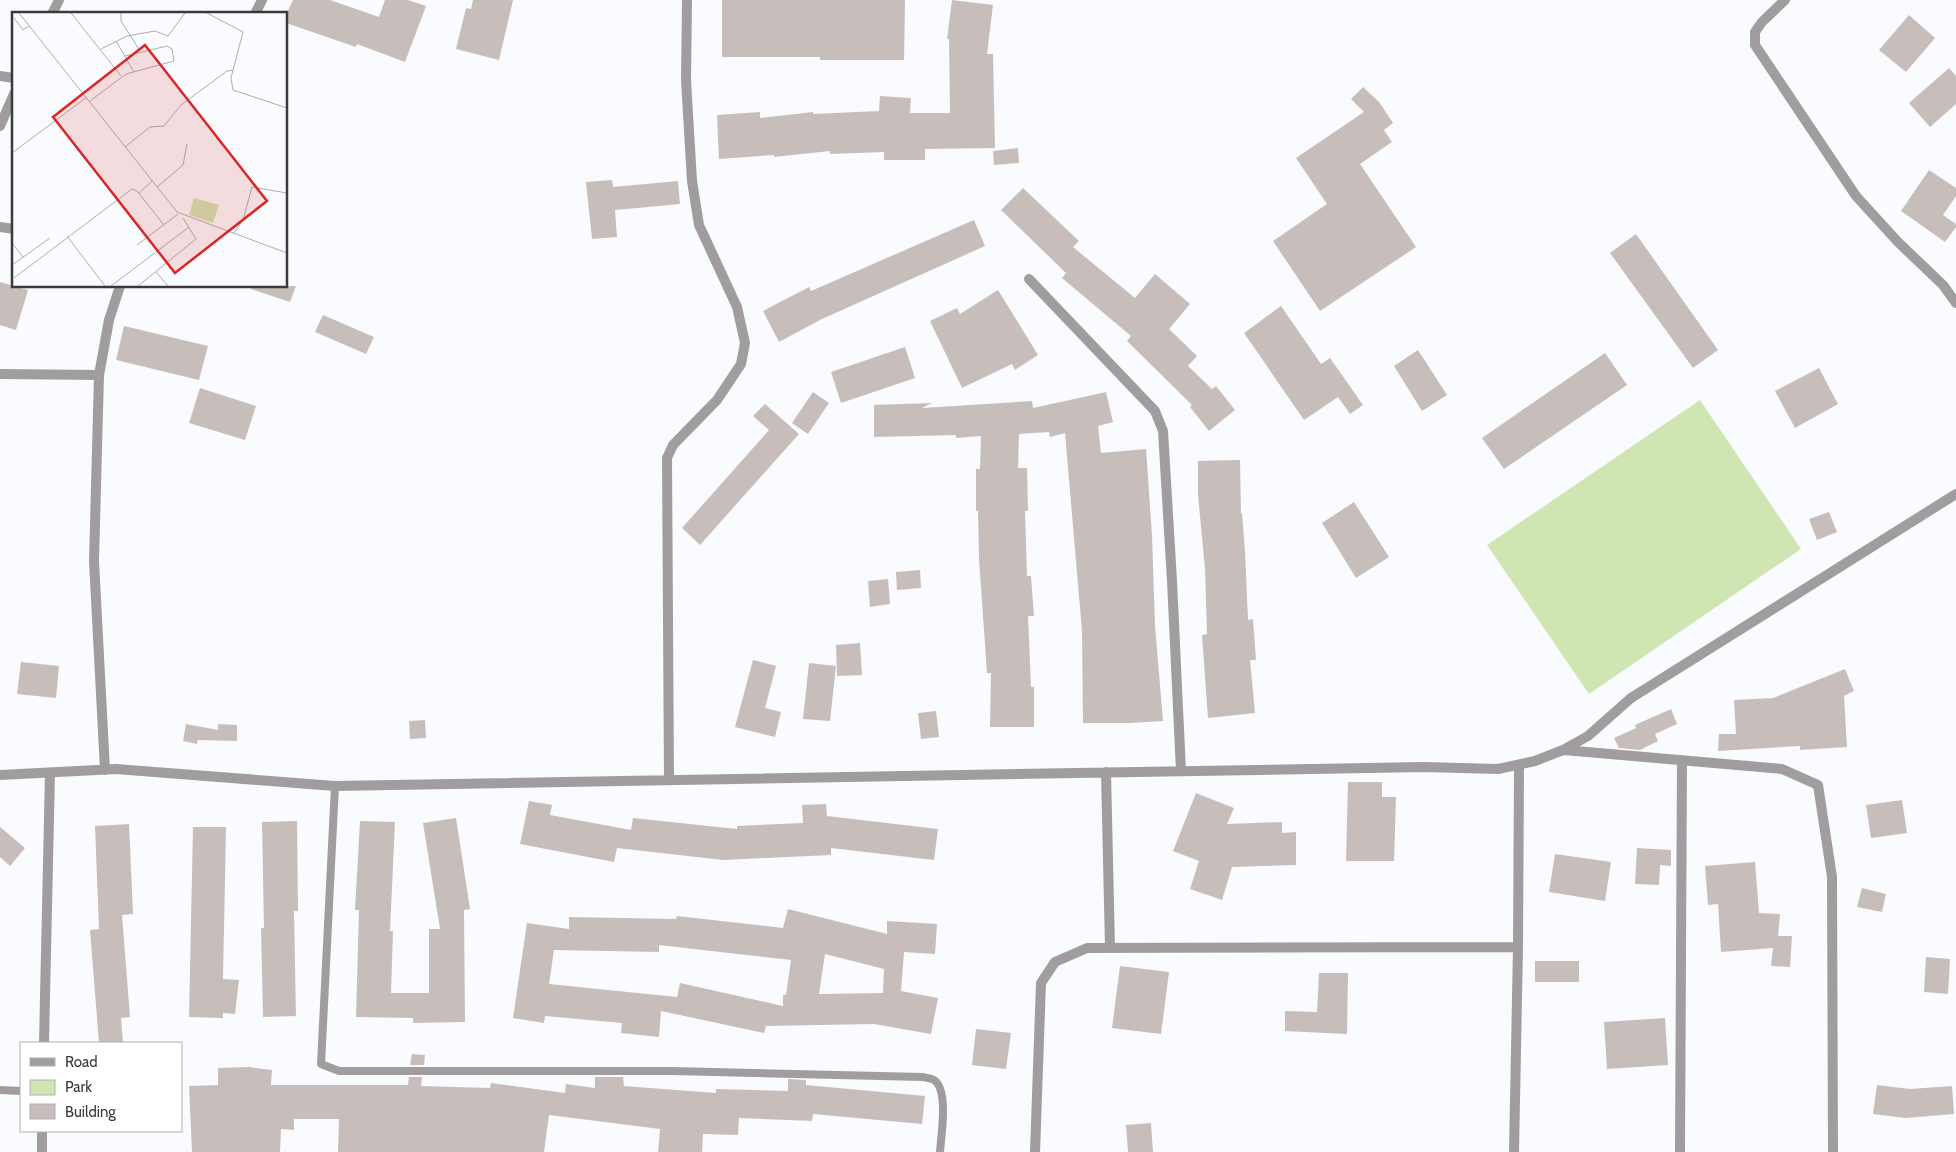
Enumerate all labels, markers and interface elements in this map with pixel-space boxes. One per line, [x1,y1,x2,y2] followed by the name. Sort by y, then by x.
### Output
[12,12,288,288] inset map
[20,1042,182,1132] legend
[65,1053,98,1071] text: Road
[65,1078,92,1096] text: Park
[65,1103,116,1121] text: Building

